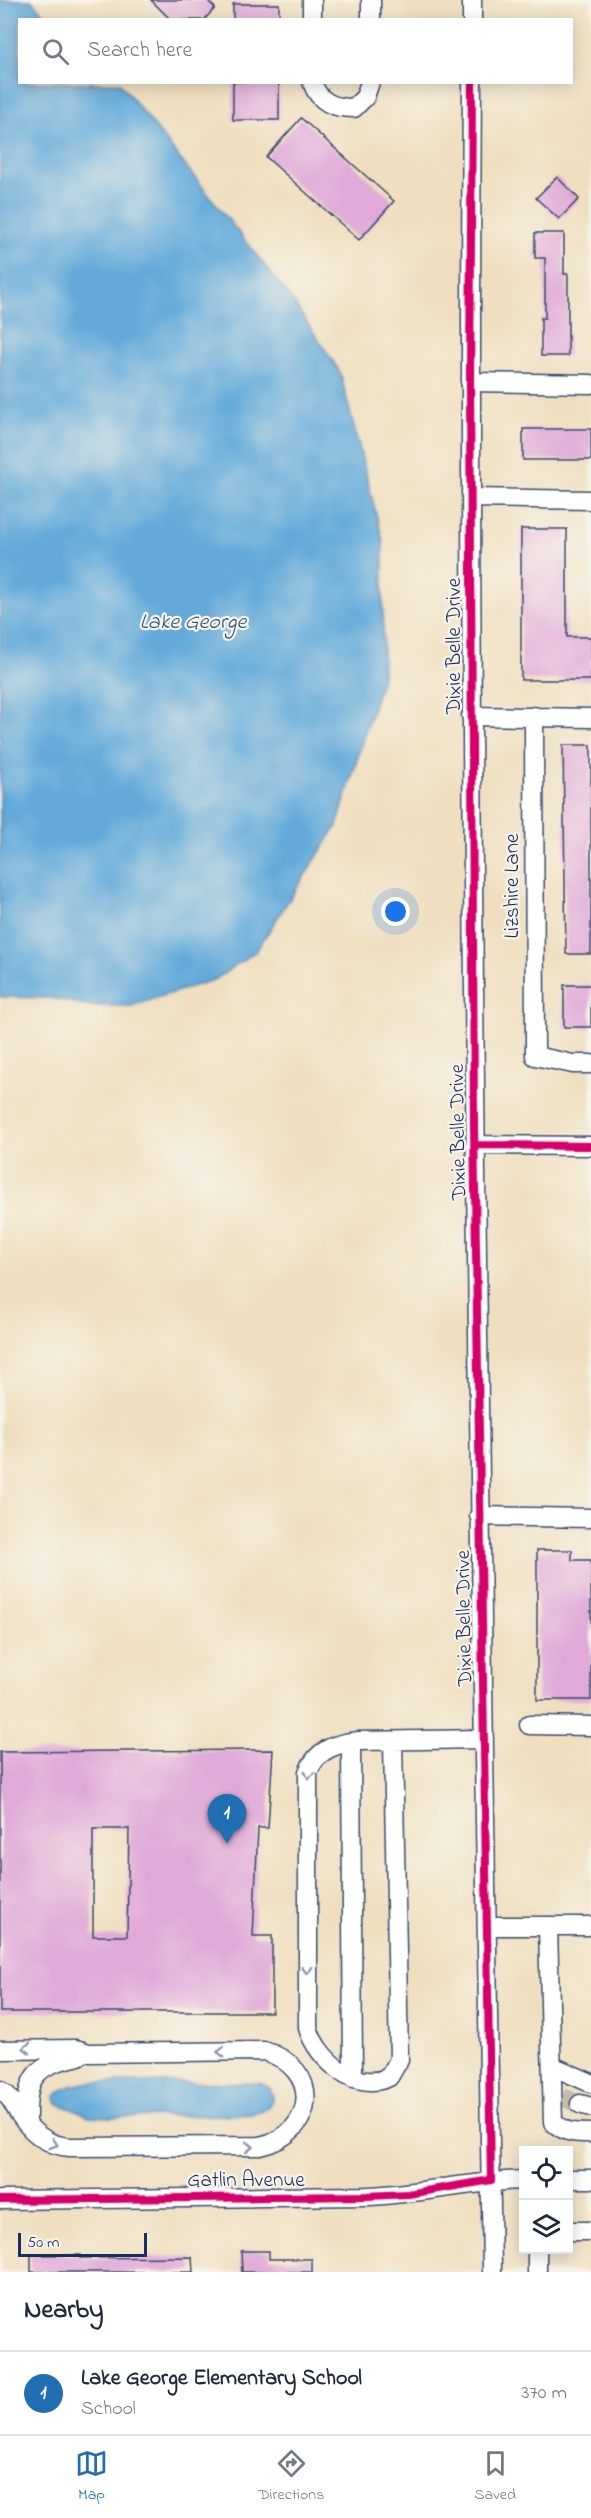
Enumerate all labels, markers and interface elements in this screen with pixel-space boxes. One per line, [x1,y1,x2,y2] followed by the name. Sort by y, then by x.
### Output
[18,18,573,84] search box
[39,35,72,68] icon: search
[87,35,192,67] text: Search here
[440,577,470,715] street label: Dixie Belle Drive
[140,607,247,639] water label: Lake George
[498,833,528,938] street label: Lizshire Lane
[381,897,410,926] your location
[443,1063,475,1201] street label: Dixie Belle Drive
[449,1549,481,1687] street label: Dixie Belle Drive
[303,1770,316,1780] one-way arrow
[208,1794,246,1844] pin: 1
[301,1965,313,1974] one-way arrow
[22,2042,31,2054] one-way arrow
[217,2046,226,2058] one-way arrow
[49,2137,59,2149] one-way arrow
[244,2140,253,2153] one-way arrow
[519,2146,573,2254] map controls
[519,2146,573,2200] button: locate
[187,2166,305,2196] street label: Gatlin Avenue
[519,2200,573,2254] button: layers
[18,2230,147,2258] scale bar
[27,2231,59,2255] text: 50 m
[24,2292,103,2330] text: Nearby
[81,2363,362,2395] text: Lake George Elementary School
[40,2379,47,2408] text: 1
[521,2379,567,2408] text: 370 m
[81,2395,136,2424] text: School
[75,2447,108,2507] tab: Map
[258,2447,324,2507] tab: Directions
[474,2447,516,2507] tab: Saved

